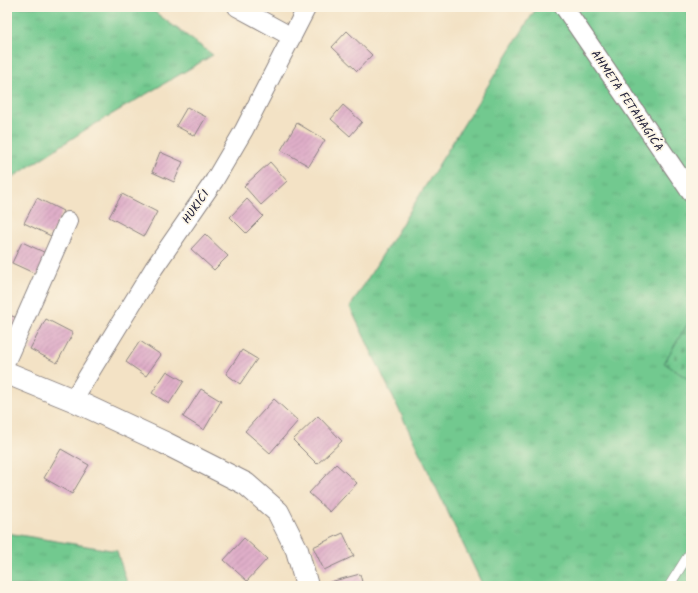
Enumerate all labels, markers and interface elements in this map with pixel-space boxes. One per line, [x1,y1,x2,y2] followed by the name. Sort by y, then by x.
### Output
[586,46,668,156] street label: AHMETA FETAHAGIĆA
[177,186,215,228] street label: HUKIĆI

